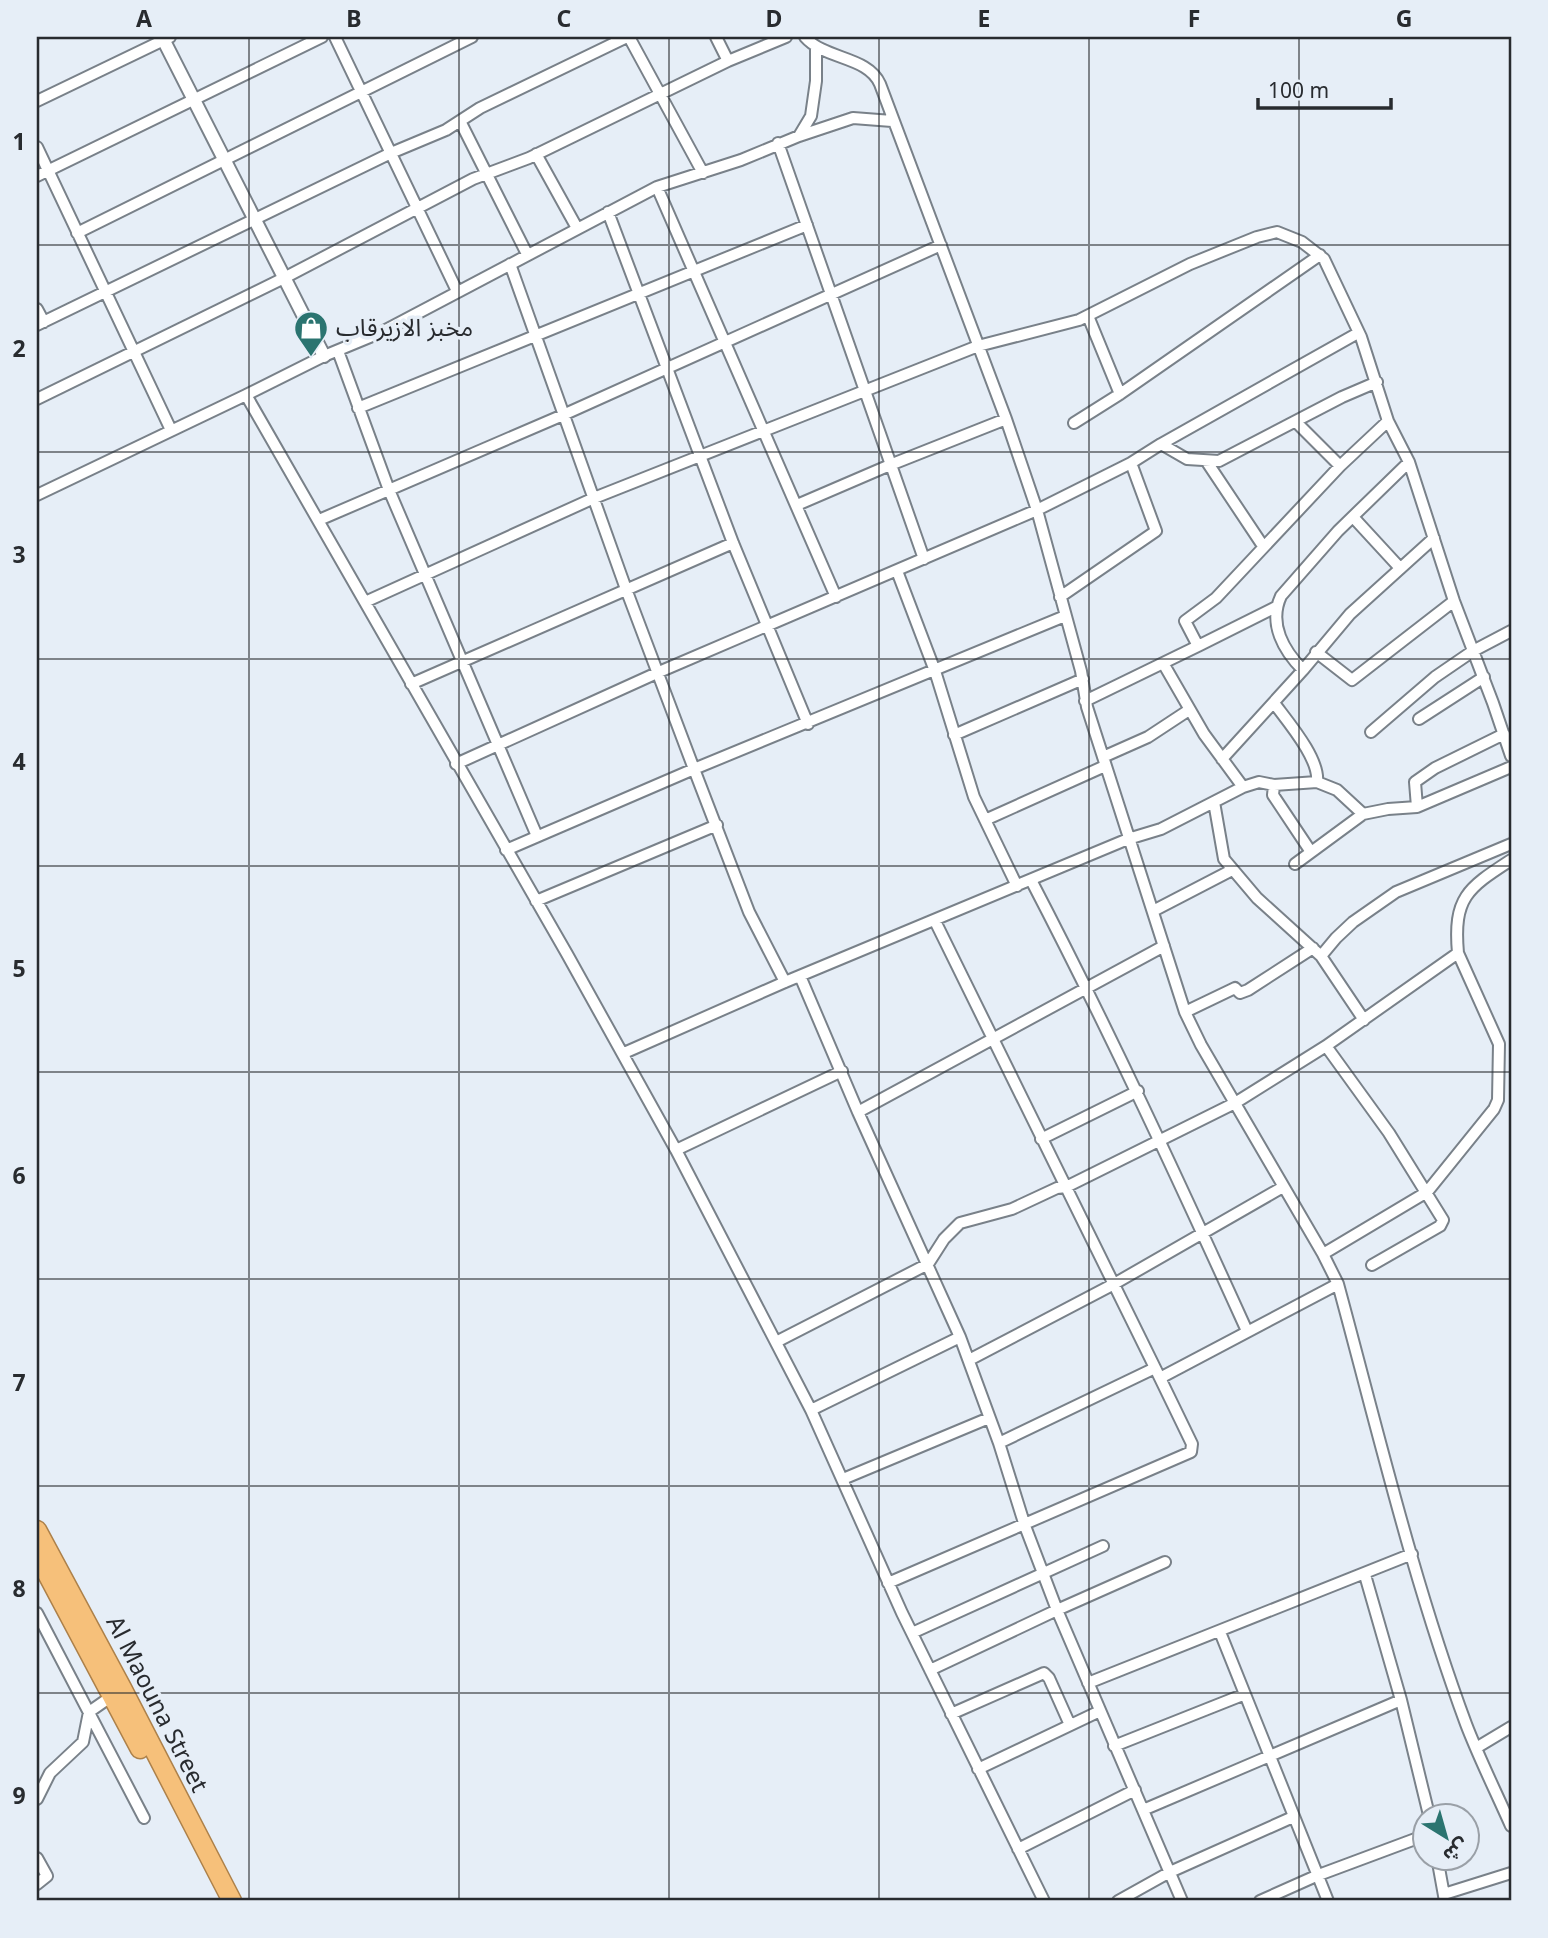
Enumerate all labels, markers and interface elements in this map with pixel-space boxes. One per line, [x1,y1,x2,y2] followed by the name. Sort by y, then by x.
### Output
[136,2,152,34] text: A
[346,2,362,34] text: B
[557,2,572,34] text: C
[766,2,782,34] text: D
[978,2,990,34] text: E
[1188,2,1200,34] text: F
[1396,2,1412,34] text: G
[1258,66,1390,110] scale bar
[1268,76,1329,104] text: 100 m
[12,125,26,157] text: 1
[292,309,330,358] shop icon: مخبز الازيرقاب
[336,310,473,343] place label: مخبز الازيرقاب
[12,332,26,364] text: 2
[12,538,26,570] text: 3
[12,745,26,777] text: 4
[12,952,26,984] text: 5
[12,1159,26,1191] text: 6
[12,1366,26,1398] text: 7
[12,1572,26,1604] text: 8
[100,1609,217,1797] street label: Al Maouna Street
[12,1779,26,1811] text: 9
[1412,1801,1482,1871] north arrow
[1438,1832,1474,1869] text: ش

